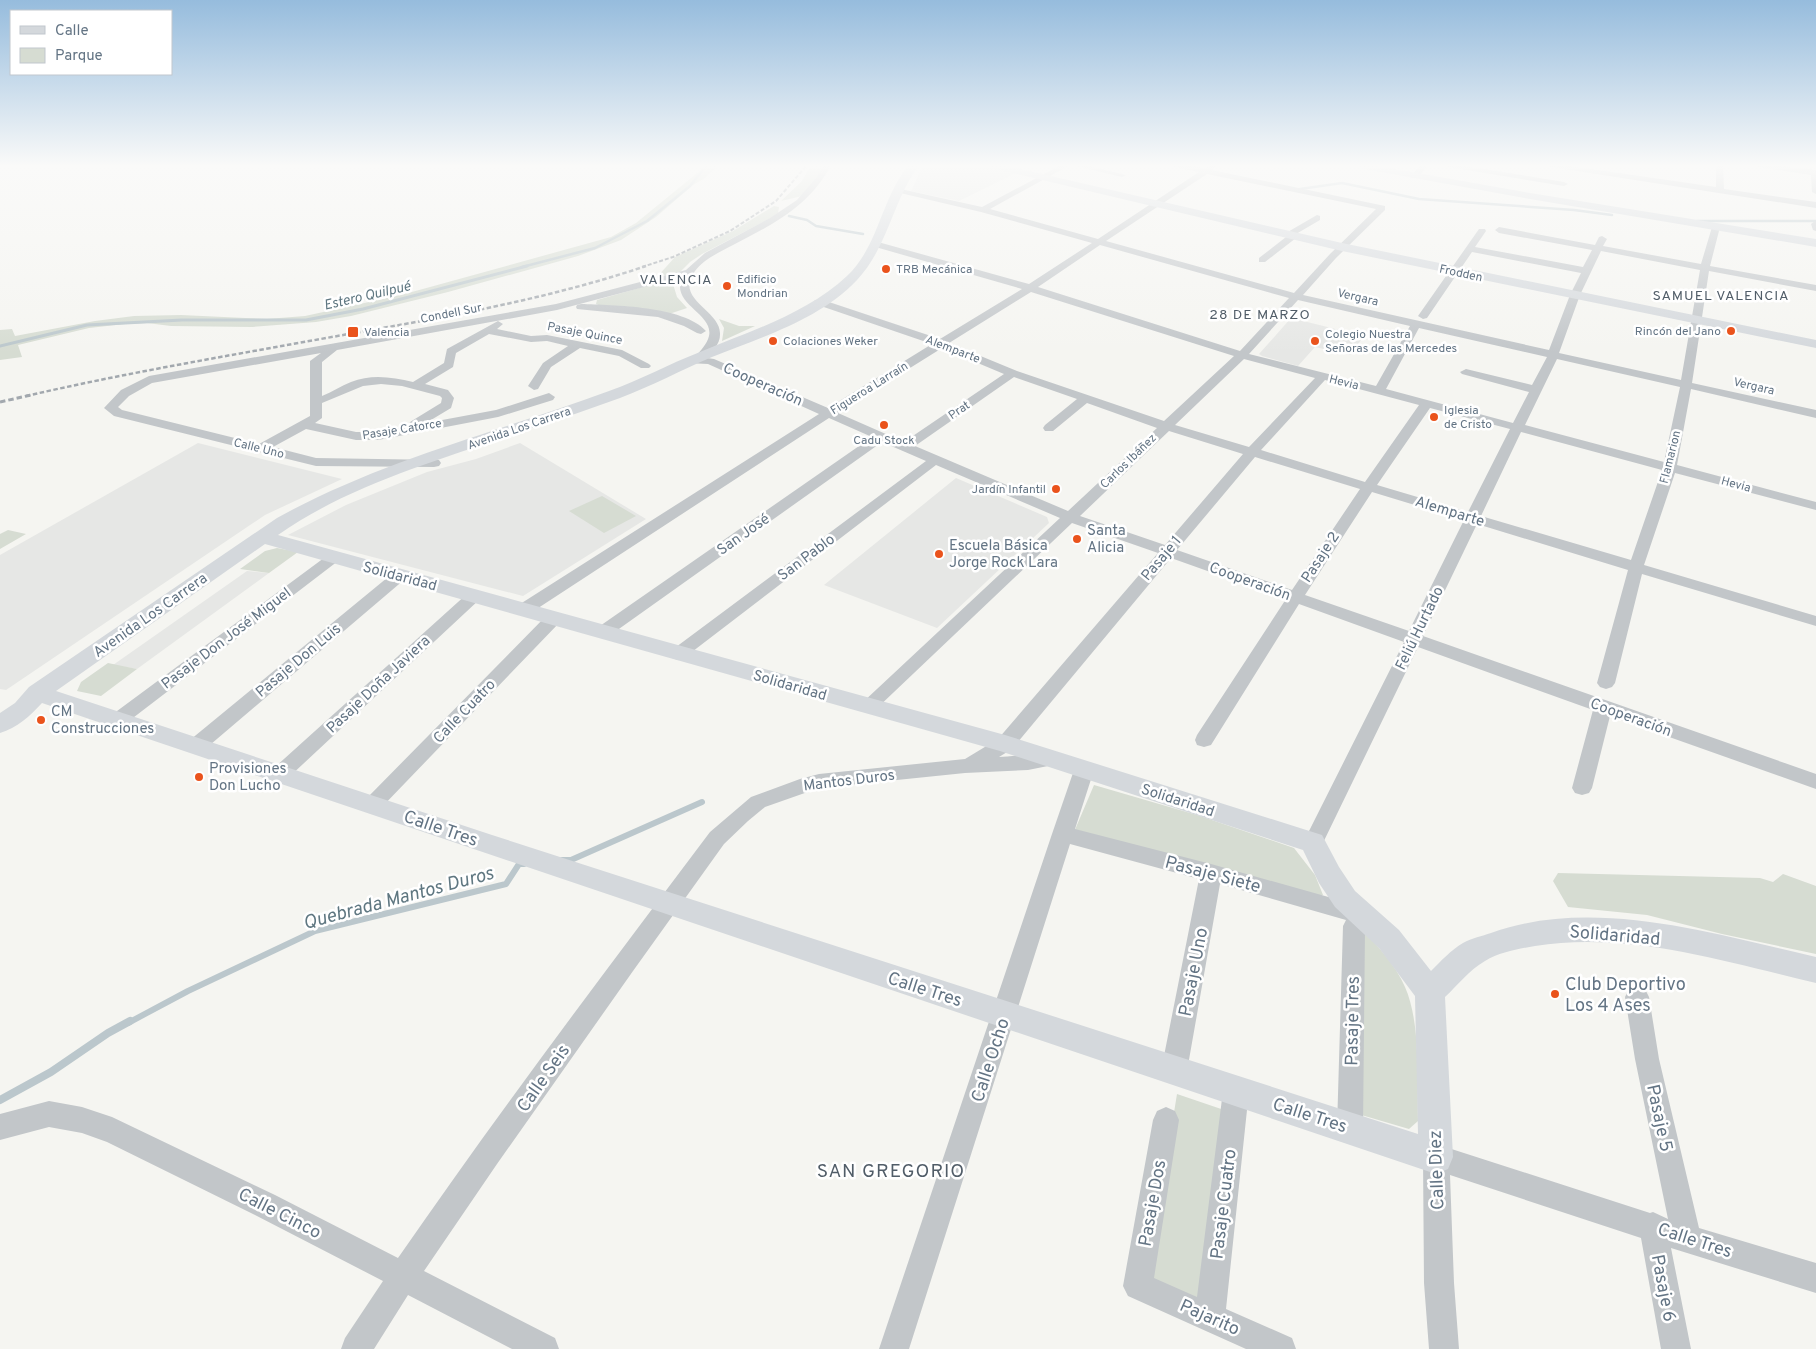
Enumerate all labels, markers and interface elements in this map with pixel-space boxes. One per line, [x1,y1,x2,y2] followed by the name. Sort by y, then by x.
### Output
[10,10,172,75] legend
[55,22,89,41] text: Calle
[55,47,103,66] text: Parque
[896,262,972,278] place label: TRB Mecánica
[1438,262,1484,286] street label: Frodden
[880,263,892,275] marker: TRB Mecánica
[639,272,713,289] district label: VALENCIA
[737,272,788,302] place label: Edificio Mondrian
[322,278,414,315] water label: Estero Quilpué
[721,280,733,292] marker: Edificio Mondrian
[1336,285,1380,310] street label: Vergara
[1653,288,1789,305] district label: SAMUEL VALENCIA
[419,300,484,328] street label: Condell Sur
[1209,307,1311,324] district label: 28 DE MARZO
[546,319,624,349] street label: Pasaje Quince
[1635,324,1721,340] place label: Rincón del Jano
[346,325,360,339] marker: Valencia
[364,325,409,341] place label: Valencia
[1725,325,1737,337] marker: Rincón del Jano
[1325,327,1457,357] place label: Colegio Nuestra Señoras de las Mercedes
[923,332,982,368] street label: Alemparte
[783,334,878,350] place label: Colaciones Weker
[767,335,779,347] marker: Colaciones Weker
[1309,335,1321,347] marker: Colegio Nuestra Señoras de las Mercedes
[720,359,805,411] street label: Cooperación
[828,359,911,419] street label: Figueroa Larraín
[1327,372,1360,394] street label: Hevia
[1732,374,1776,399] street label: Vergara
[946,398,973,424] street label: Prat
[1444,403,1492,433] place label: Iglesia de Cristo
[466,404,573,454] street label: Avenida Los Carrera
[1428,411,1440,423] marker: Iglesia de Cristo
[361,416,443,444] street label: Pasaje Catorce
[878,419,890,431] marker: Cadu Stock
[1657,429,1685,485] street label: Flamarion
[1097,431,1160,493] street label: Carlos Ibáñez
[853,433,915,449] place label: Cadu Stock
[232,435,286,463] street label: Calle Uno
[1719,473,1752,497] street label: Hevia
[972,482,1046,498] place label: Jardín Infantil
[1050,483,1062,495] marker: Jardín Infantil
[1413,493,1487,532] street label: Alemparte
[714,510,774,560] street label: San José
[1087,522,1126,558] place label: Santa Alicia
[1298,529,1345,587] street label: Pasaje 2
[775,531,839,586] street label: San Pablo
[1138,532,1187,585] street label: Pasaje 1
[1071,533,1083,545] marker: Santa Alicia
[949,537,1058,573] place label: Escuela Básica Jorge Rock Lara
[933,548,945,560] marker: Escuela Básica Jorge Rock Lara
[361,558,439,596] street label: Solidaridad
[1206,559,1293,606] street label: Cooperación
[90,570,212,663] street label: Avenida Los Carrera
[158,584,296,694] street label: Pasaje Don José Miguel
[1392,584,1449,674] street label: Feliú Hurtado
[252,620,346,702] street label: Pasaje Don Luis
[323,632,435,738] street label: Pasaje Doña Javiera
[750,667,829,706] street label: Solidaridad
[430,676,500,748] street label: Calle Cuatro
[1587,695,1674,742] street label: Cooperación
[51,703,154,739] place label: CM Construcciones
[35,714,47,726] marker: CM Construcciones
[209,760,286,796] place label: Provisiones Don Lucho
[803,766,896,797] street label: Mantos Duros
[193,771,205,783] marker: Provisiones Don Lucho
[1139,781,1217,822] street label: Solidaridad
[400,806,481,853] street label: Calle Tres
[1162,852,1263,899] street label: Pasaje Siete
[301,862,497,936] water label: Quebrada Mantos Duros
[1569,921,1661,952] street label: Solidaridad
[1175,926,1214,1019] street label: Pasaje Uno
[884,968,965,1013] street label: Calle Tres
[1565,974,1686,1018] place label: Club Deportivo Los 4 Ases
[1341,976,1366,1066] street label: Pasaje Tres
[1549,988,1561,1000] marker: Club Deportivo Los 4 Ases
[967,1016,1016,1105] street label: Calle Ocho
[513,1040,576,1117] street label: Calle Seis
[1640,1082,1677,1154] street label: Pasaje 5
[1269,1094,1350,1139] street label: Calle Tres
[1425,1130,1450,1210] street label: Calle Diez
[1206,1148,1243,1261] street label: Pasaje Cuatro
[1135,1158,1172,1248] street label: Pasaje Dos
[817,1160,965,1184] district label: SAN GREGORIO
[234,1184,325,1245] street label: Calle Cinco
[1654,1219,1735,1264] street label: Calle Tres
[1645,1253,1680,1324] street label: Pasaje 6
[1176,1295,1243,1342] street label: Pajarito

